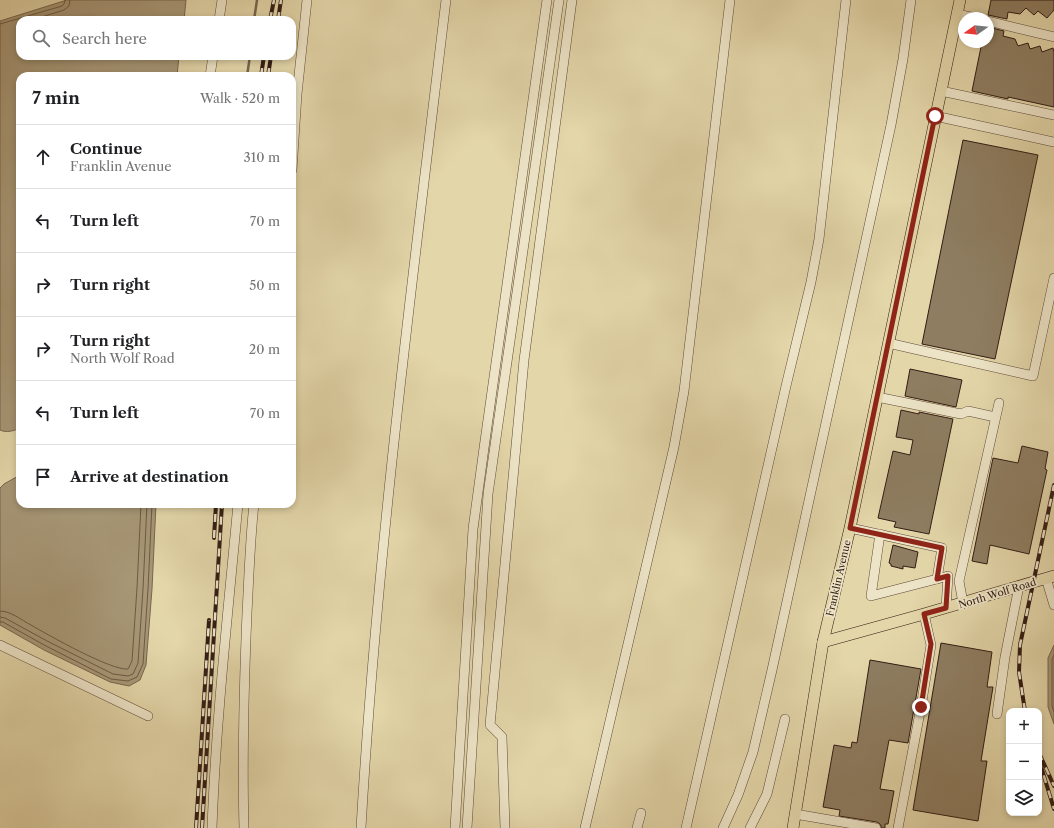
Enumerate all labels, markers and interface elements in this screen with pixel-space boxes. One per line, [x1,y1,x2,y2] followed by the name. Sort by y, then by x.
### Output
[958,12,994,48] north arrow
[16,16,296,60] search box
[30,27,52,49] icon: search
[62,29,147,48] text: Search here
[32,88,80,108] text: 7 min
[200,90,280,106] text: Walk · 520 m
[926,107,944,125] route start
[70,139,142,158] text: Continue
[32,146,54,168] icon: ahead
[244,149,280,165] text: 310 m
[70,158,171,174] text: Franklin Avenue
[32,210,54,232] icon: left
[70,211,139,230] text: Turn left
[250,213,280,229] text: 70 m
[32,274,54,296] icon: right
[70,275,150,294] text: Turn right
[249,277,280,293] text: 50 m
[70,331,150,350] text: Turn right
[32,338,54,360] icon: right
[249,341,280,357] text: 20 m
[70,350,175,366] text: North Wolf Road
[32,402,54,424] icon: left
[70,403,139,422] text: Turn left
[250,405,280,421] text: 70 m
[32,466,54,488] icon: arrive
[70,467,229,486] text: Arrive at destination
[823,538,854,618] street label: Franklin Avenue
[957,575,1038,611] street label: North Wolf Road
[912,698,930,716] route end
[1006,708,1042,816] map controls
[1006,708,1042,744] button: +
[1006,744,1042,780] button: −
[1006,780,1042,816] button: layers

